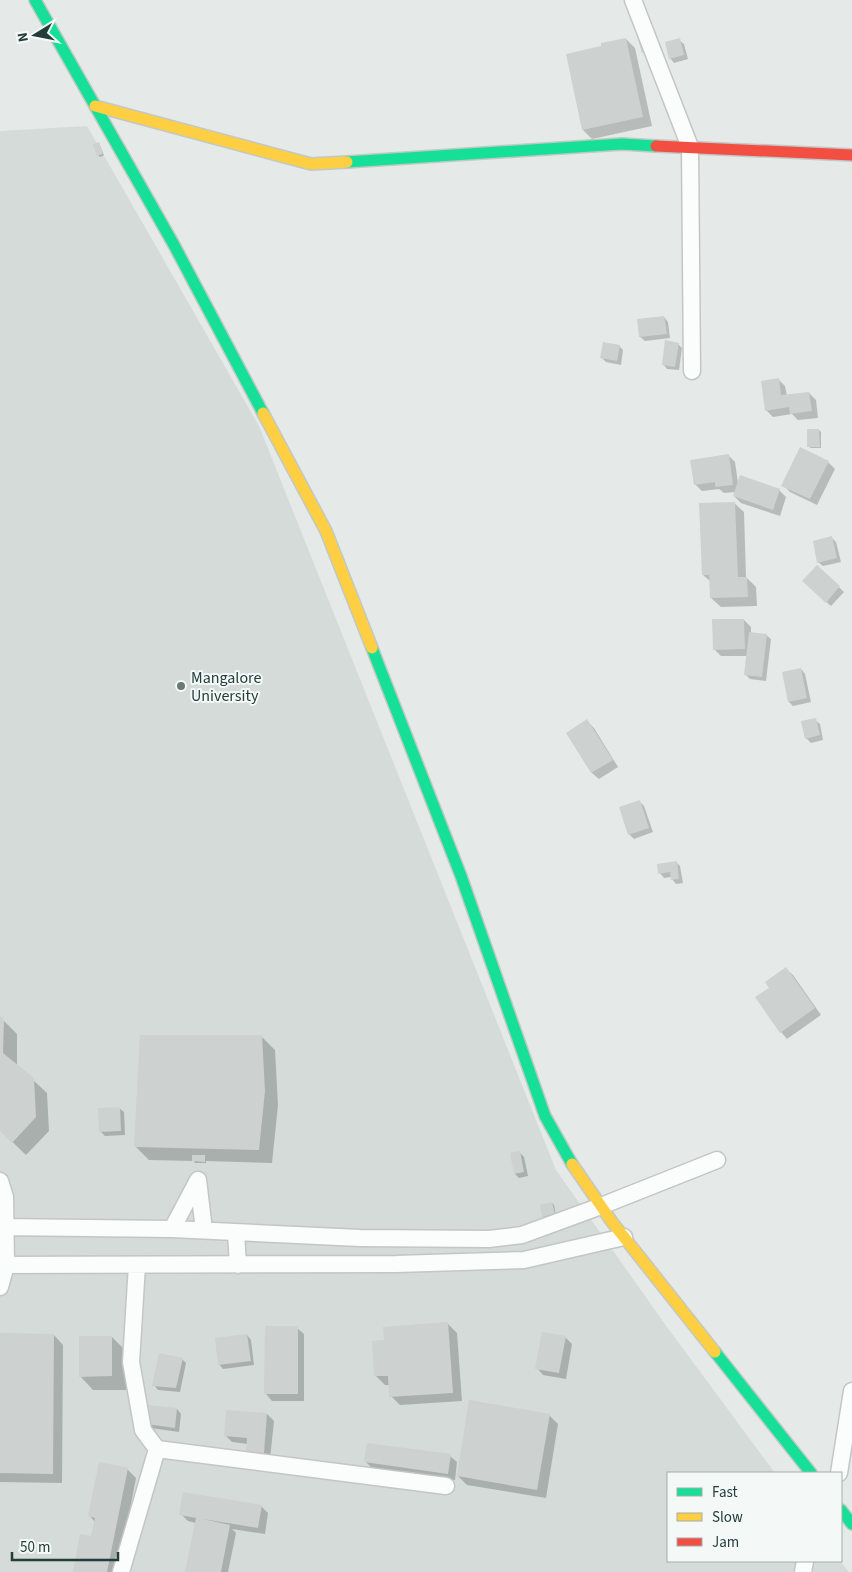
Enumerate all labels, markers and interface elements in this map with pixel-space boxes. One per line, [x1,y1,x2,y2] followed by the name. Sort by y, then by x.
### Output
[10,10,60,60] north arrow
[13,31,34,43] text: N
[191,667,261,707] place label: Mangalore University
[175,680,187,692] marker: Mangalore University
[667,1472,842,1562] legend
[712,1482,738,1503] text: Fast
[712,1507,743,1528] text: Slow
[12,1530,119,1562] scale bar
[712,1532,739,1553] text: Jam
[20,1537,50,1558] text: 50 m

